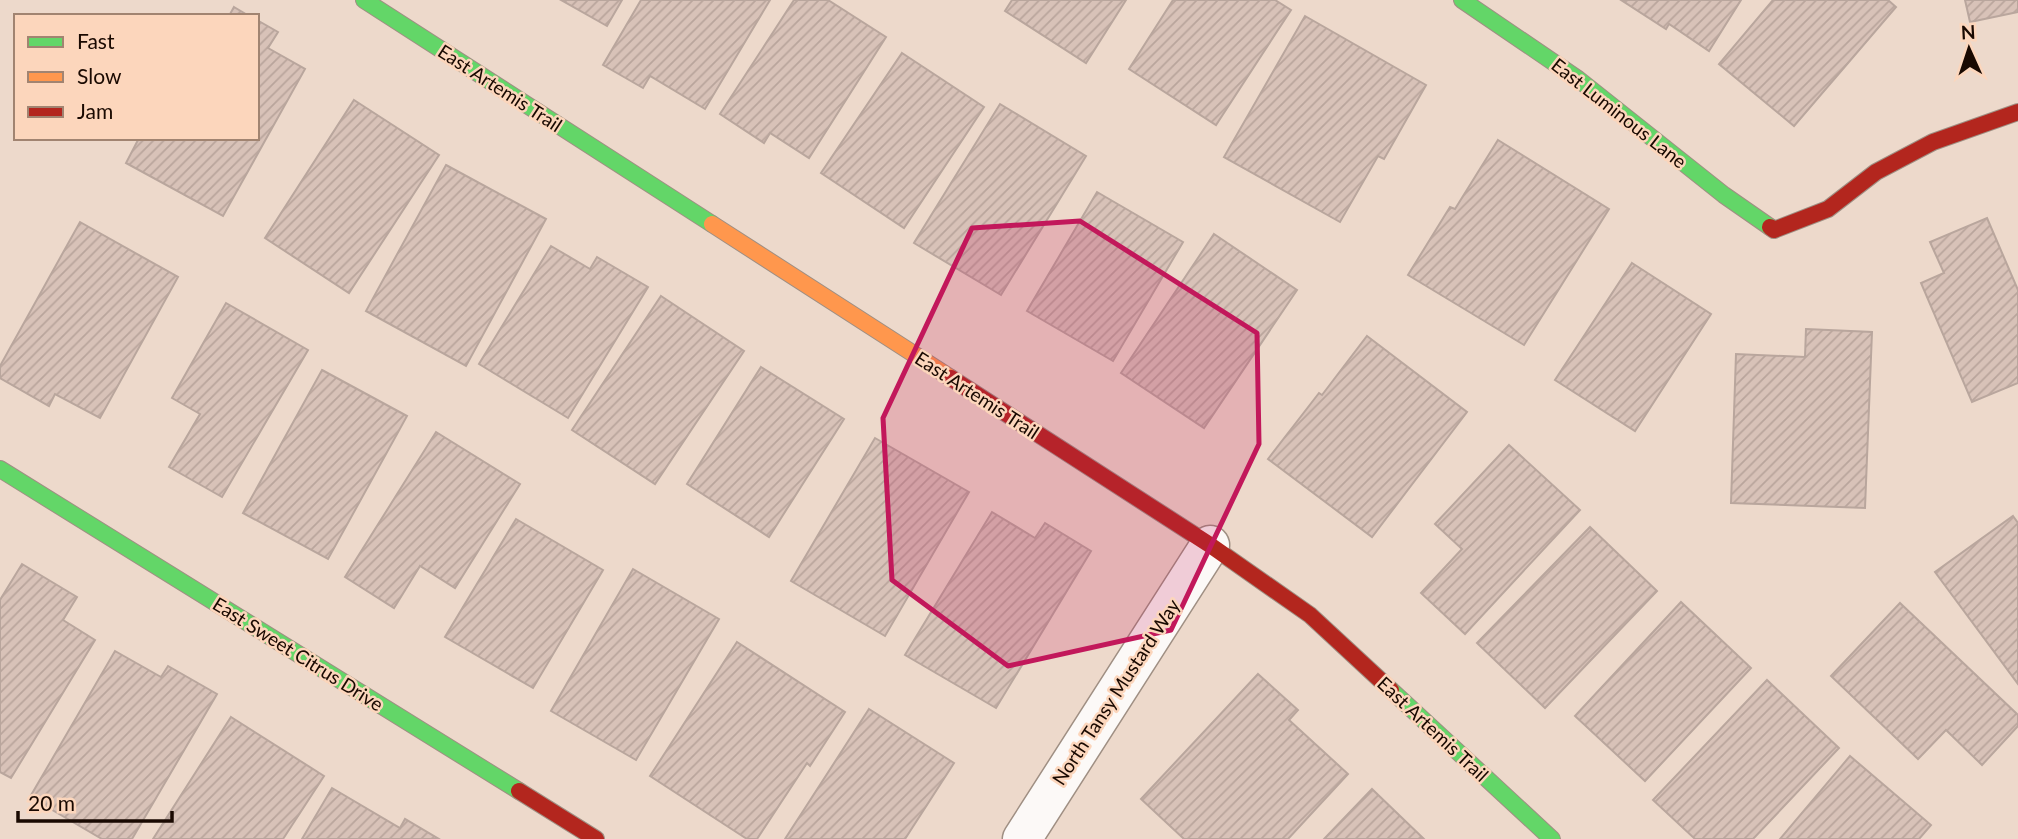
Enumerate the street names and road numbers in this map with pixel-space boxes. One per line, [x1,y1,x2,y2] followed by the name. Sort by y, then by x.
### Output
[434,39,567,136] street label: East Artemis Trail
[1547,53,1691,172] street label: East Luminous Lane
[911,346,1044,443] street label: East Artemis Trail
[209,592,388,715] street label: East Sweet Citrus Drive
[1047,594,1184,789] street label: North Tansy Mustard Way
[1373,671,1494,786] street label: East Artemis Trail

